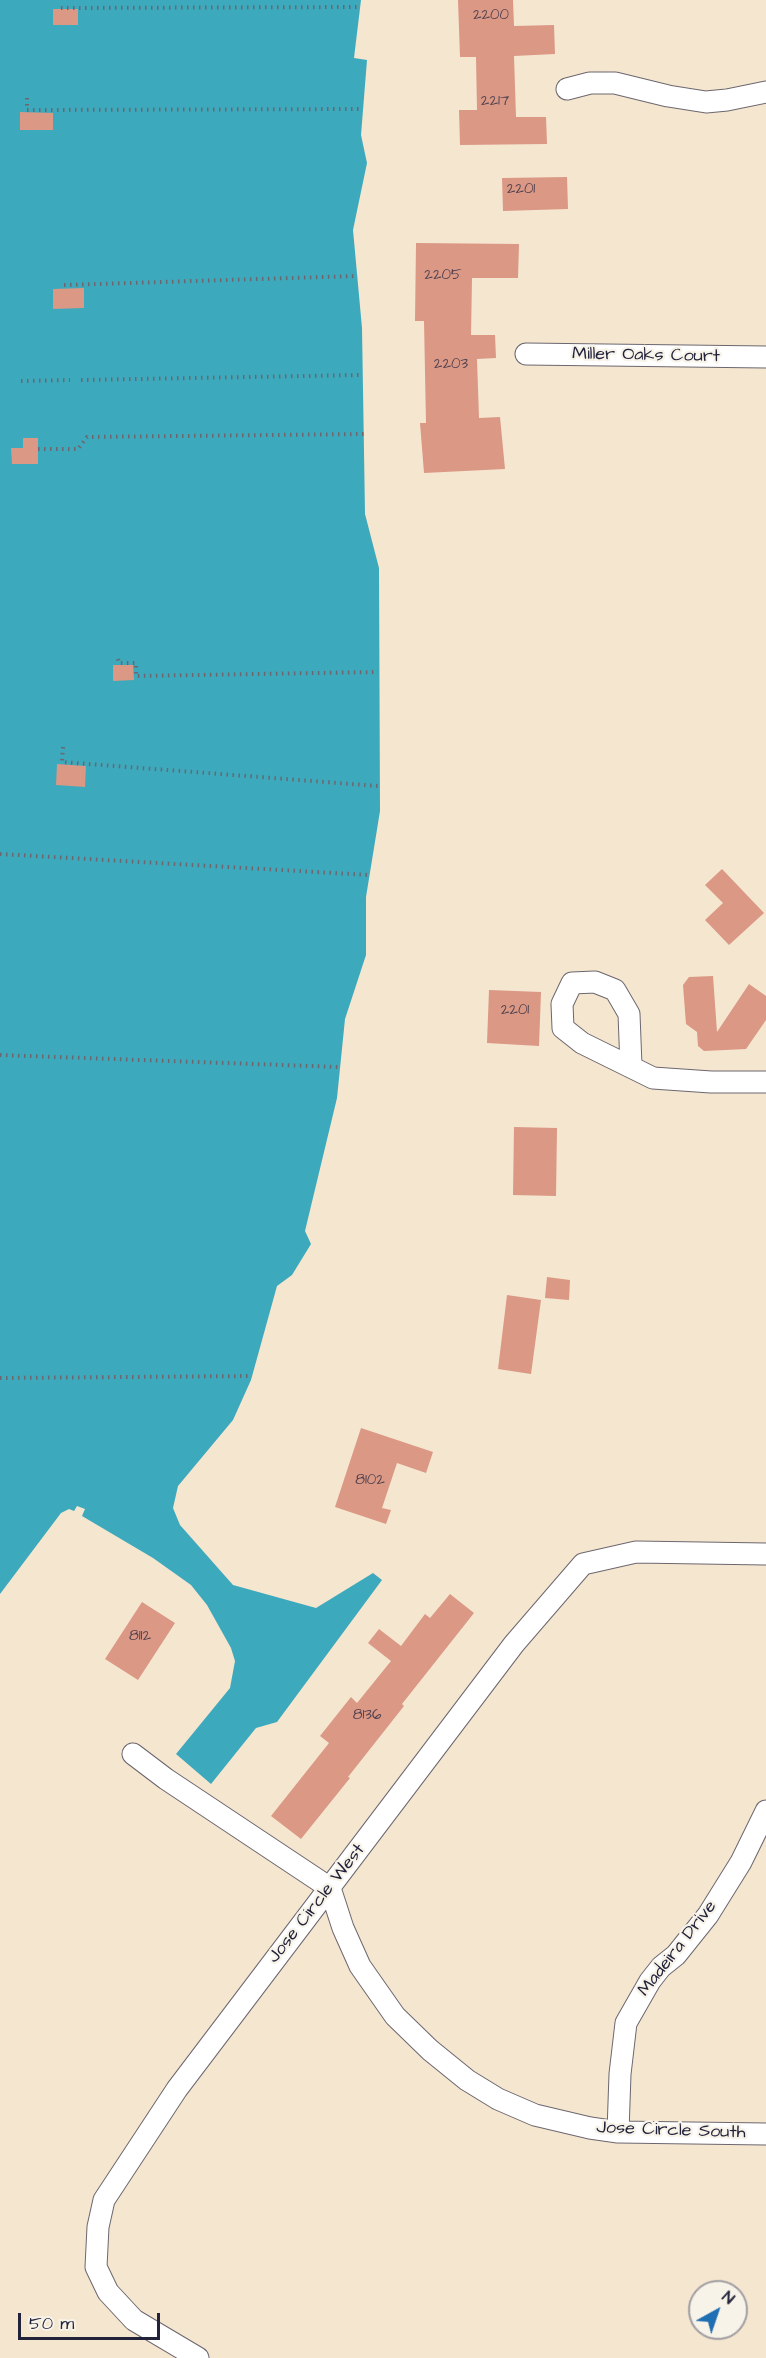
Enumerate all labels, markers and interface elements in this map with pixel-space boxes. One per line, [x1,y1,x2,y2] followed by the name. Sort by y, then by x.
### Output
[473,7,509,25] house number: 2200
[481,93,509,111] house number: 2217
[507,181,535,199] house number: 2201
[424,267,462,285] house number: 2205
[572,344,720,368] street label: Miller Oaks Court
[434,356,468,374] house number: 2203
[501,1002,529,1020] house number: 2201
[355,1472,385,1490] house number: 8102
[129,1628,151,1646] house number: 8112
[353,1707,381,1725] house number: 8136
[264,1840,370,1968] street label: Jose Circle West
[634,1897,722,2001] street label: Madeira Drive
[596,2118,746,2144] street label: Jose Circle South
[688,2280,748,2340] north arrow
[717,2286,739,2309] text: N
[21,2301,164,2339] scale bar
[29,2311,74,2336] text: 50 m

